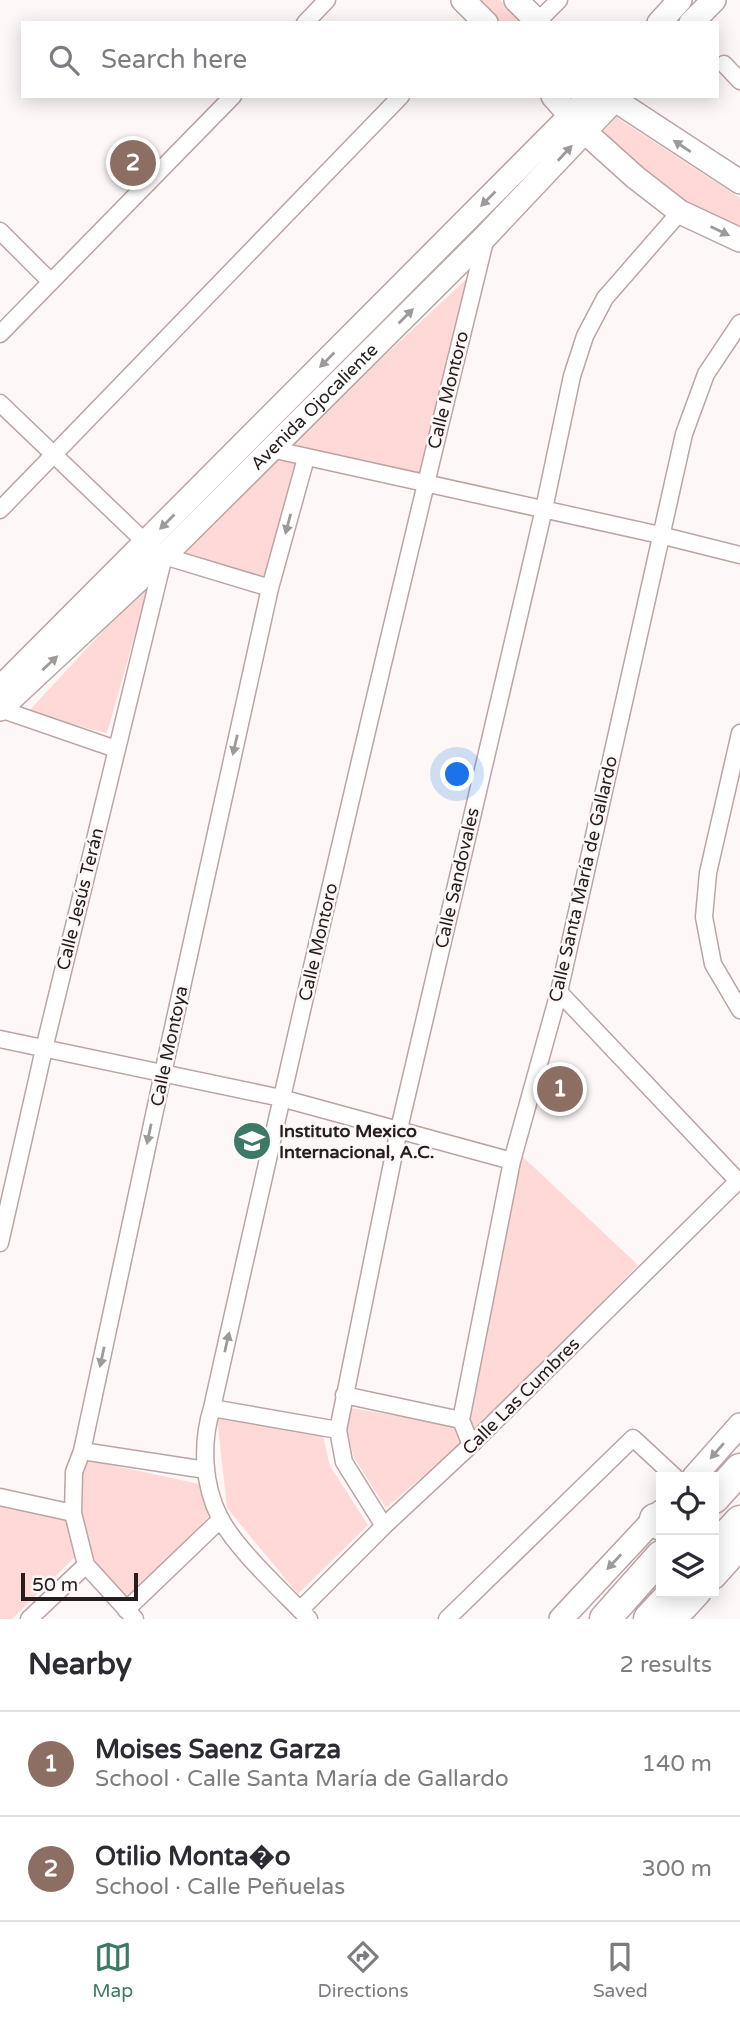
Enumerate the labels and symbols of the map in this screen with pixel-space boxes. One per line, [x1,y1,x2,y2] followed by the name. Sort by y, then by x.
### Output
[110,137,156,189] pin: 2
[673,139,691,153] one-way arrow
[556,145,572,162] one-way arrow
[479,190,496,207] one-way arrow
[710,225,730,237] one-way arrow
[397,307,414,324] one-way arrow
[423,329,473,451] street label: Calle Montoro
[246,339,382,475] street label: Avenida Ojocaliente
[320,351,336,368] one-way arrow
[159,513,176,529] one-way arrow
[282,513,293,535] one-way arrow
[41,655,58,671] one-way arrow
[230,734,241,756] one-way arrow
[544,754,622,1004] street label: Calle Santa María de Gallardo
[440,757,474,791] your location
[430,806,484,950] street label: Calle Sandovales
[52,826,108,972] street label: Calle Jesús Terán
[294,881,342,1003] street label: Calle Montoro
[146,984,192,1108] street label: Calle Montoya
[537,1063,583,1115] pin: 1
[231,1120,273,1162] school or university icon: Instituto Mexico Internacional, A.C.
[279,1120,434,1163] place label: Instituto Mexico Internacional, A.C.
[144,1123,155,1145] one-way arrow
[222,1331,233,1353] one-way arrow
[458,1333,584,1459] street label: Calle Las Cumbres
[96,1346,107,1368] one-way arrow
[709,1442,725,1460] one-way arrow
[607,1553,623,1570] one-way arrow
[21,1570,138,1602] scale bar

